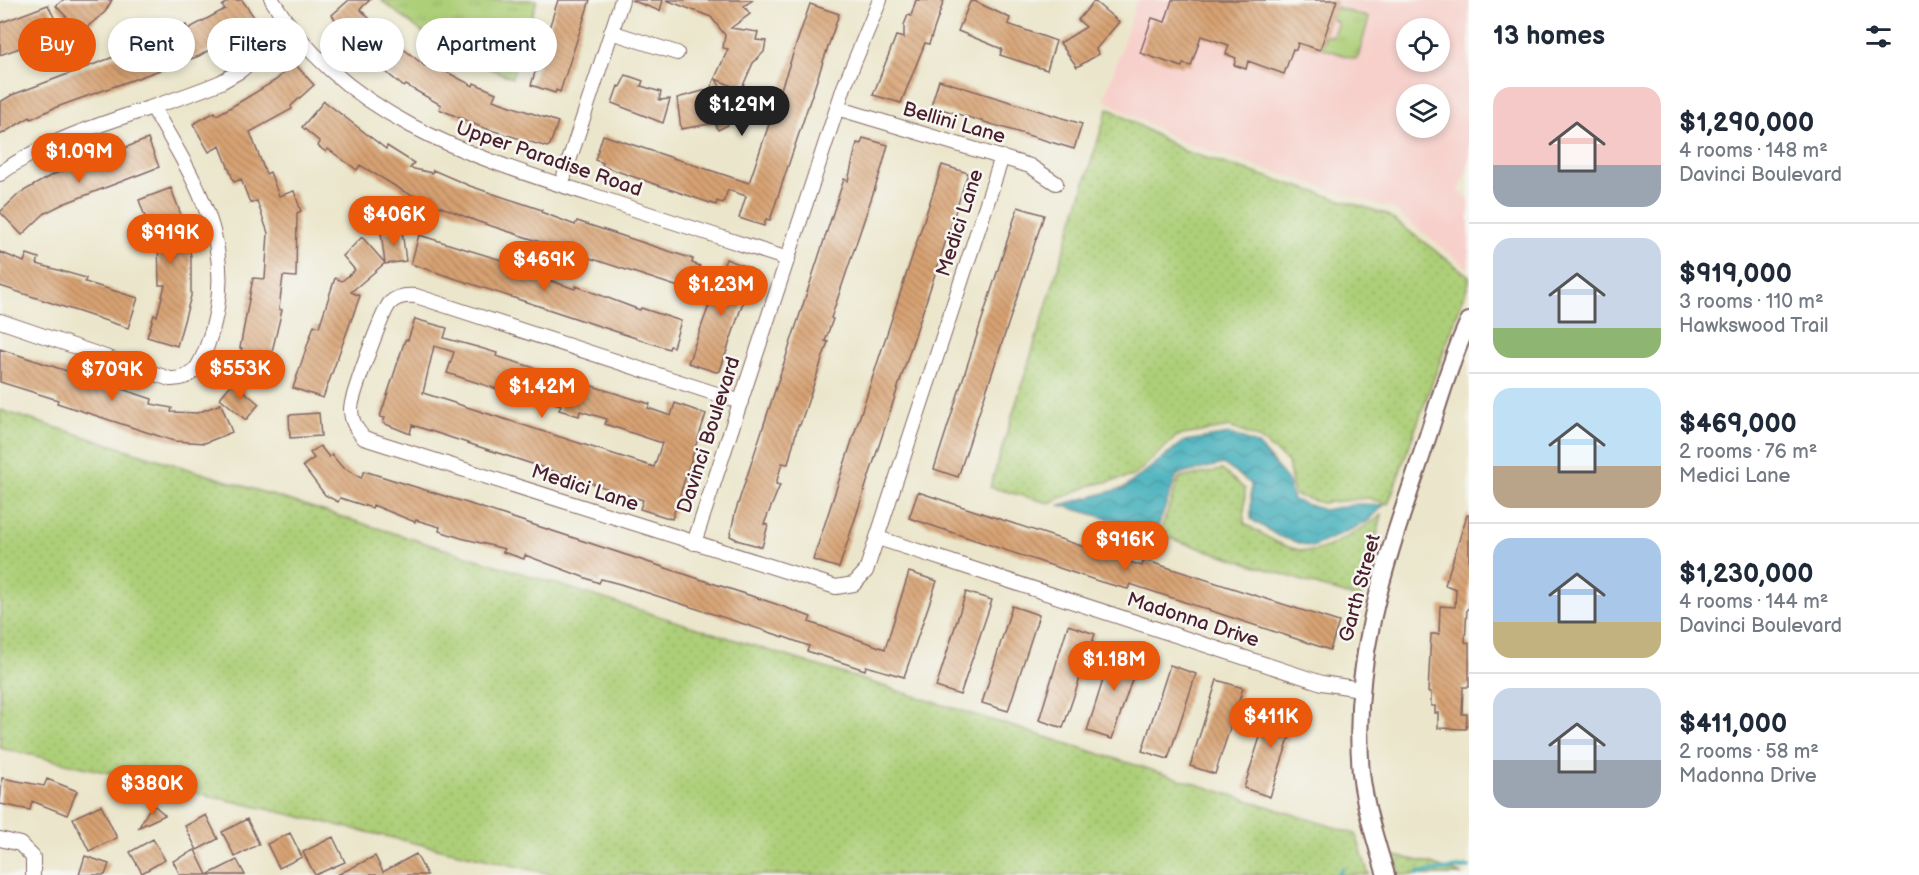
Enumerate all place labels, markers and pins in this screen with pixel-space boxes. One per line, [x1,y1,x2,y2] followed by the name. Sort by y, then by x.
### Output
[693,86,791,137] pin: $1.29M
[30,133,128,184] pin: $1.09M
[352,196,436,247] pin: $406K
[128,214,212,265] pin: $919K
[502,241,586,292] pin: $469K
[672,266,770,317] pin: $1.23M
[198,350,282,401] pin: $553K
[70,351,154,402] pin: $709K
[493,368,591,419] pin: $1.42M
[1083,521,1167,572] pin: $916K
[1065,641,1163,692] pin: $1.18M
[1229,698,1313,749] pin: $411K
[110,765,194,816] pin: $380K

